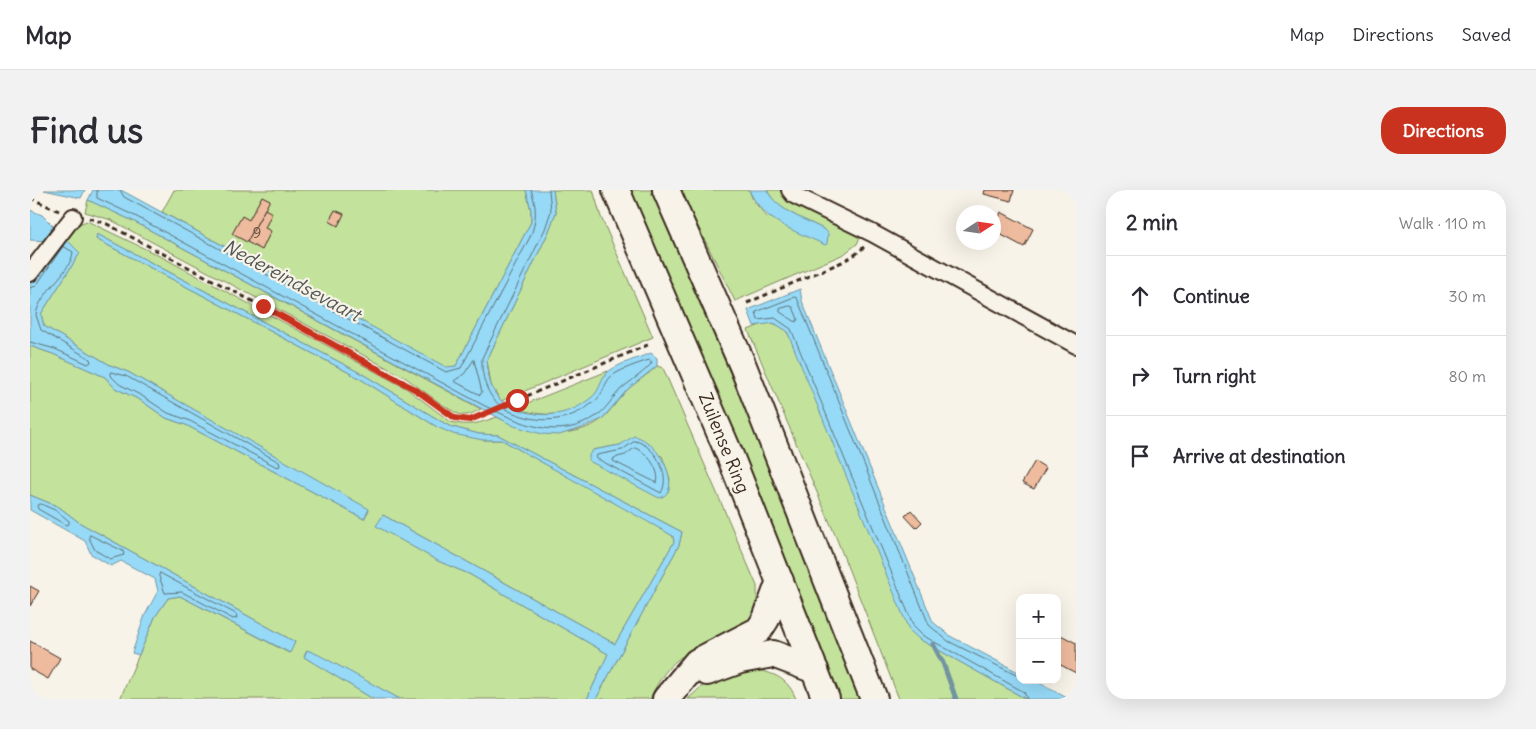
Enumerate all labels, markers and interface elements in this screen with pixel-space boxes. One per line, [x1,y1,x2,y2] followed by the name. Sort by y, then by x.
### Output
[25,20,72,50] text: Map
[1289,23,1324,46] text: Map
[1352,23,1434,46] text: Directions
[1462,23,1511,46] text: Saved
[1381,107,1506,154] button: Directions
[30,108,143,152] text: Find us
[956,205,1001,250] north arrow
[1126,209,1178,236] text: 2 min
[1399,213,1486,233] text: Walk · 110 m
[253,223,261,242] house number: 9
[219,234,367,328] water label: Nedereindsevaart
[1126,282,1154,310] icon: ahead
[1173,284,1250,308] text: Continue
[1449,286,1486,306] text: 30 m
[252,295,275,318] route end
[1126,362,1154,390] icon: right
[1173,364,1256,388] text: Turn right
[1448,366,1486,386] text: 80 m
[506,389,529,412] route start
[694,389,755,497] street label: Zuilense Ring
[1126,442,1154,470] icon: arrive
[1173,444,1346,468] text: Arrive at destination
[1016,594,1061,684] map controls
[1016,594,1061,639] button: +
[1016,639,1061,684] button: −

